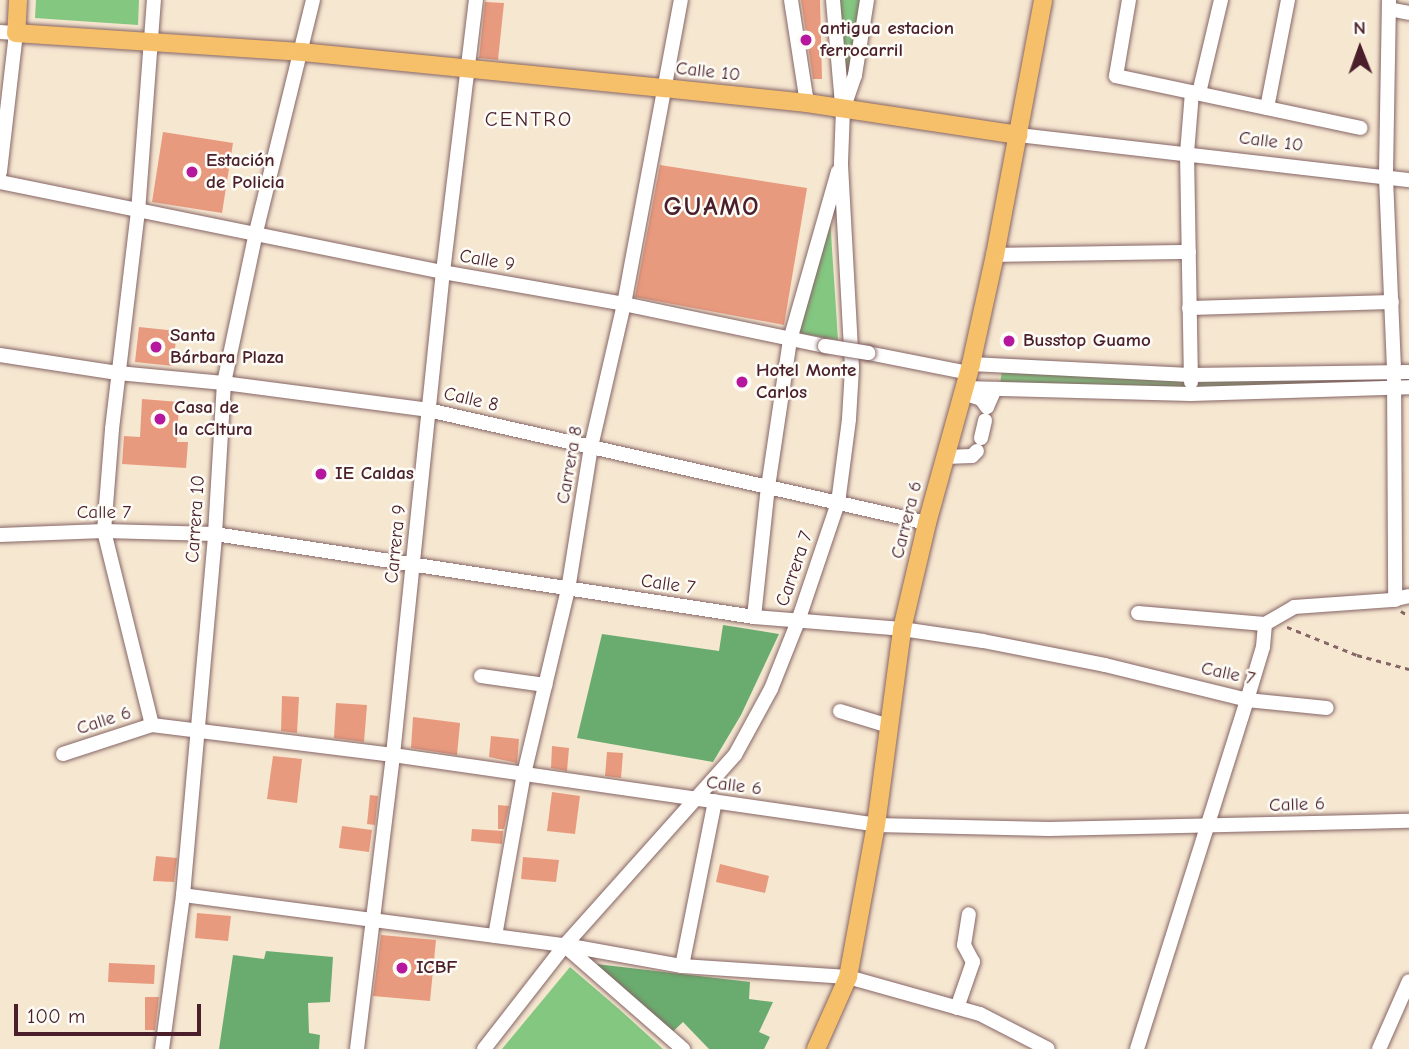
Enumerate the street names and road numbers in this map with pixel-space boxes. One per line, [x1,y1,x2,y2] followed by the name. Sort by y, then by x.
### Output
[675,57,741,87] street label: Calle 10
[1237,127,1305,157] street label: Calle 10
[458,245,516,277] street label: Calle 9
[441,383,501,417] street label: Calle 8
[552,424,588,506] street label: Carrera 8
[182,474,210,564] street label: Carrera 10
[886,479,928,561] street label: Carrera 6
[77,502,131,524] street label: Calle 7
[381,503,411,585] street label: Carrera 9
[772,528,818,610] street label: Carrera 7
[639,570,697,600] street label: Calle 7
[1199,657,1257,691] street label: Calle 7
[74,702,134,740] street label: Calle 6
[705,771,763,801] street label: Calle 6
[1269,793,1325,817] street label: Calle 6

